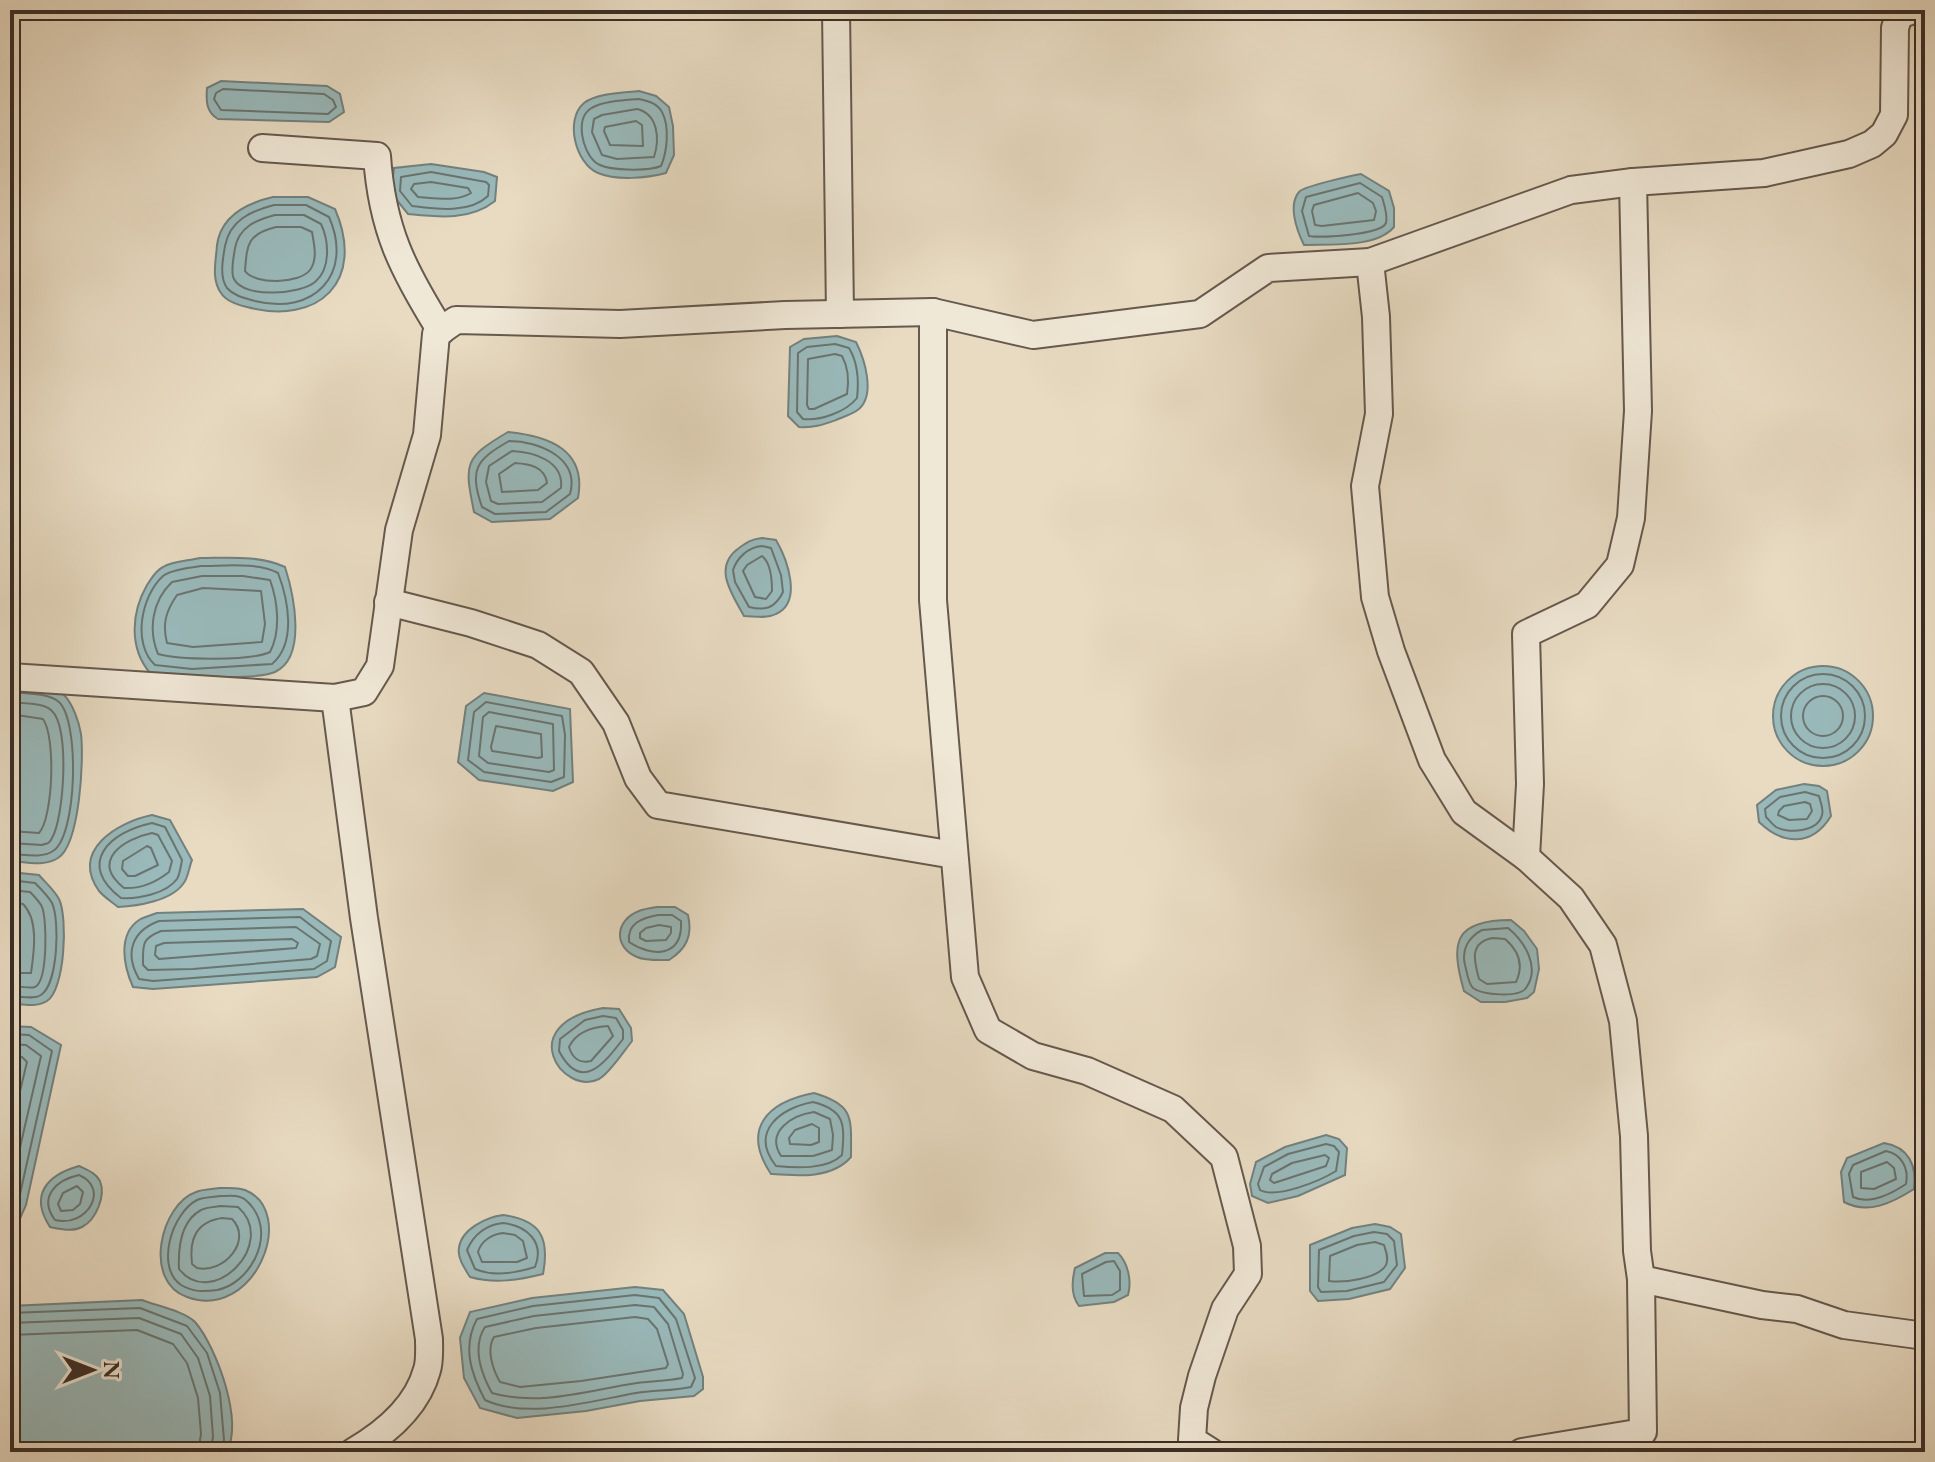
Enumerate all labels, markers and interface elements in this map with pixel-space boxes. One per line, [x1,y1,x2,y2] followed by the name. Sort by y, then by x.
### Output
[52,1330,132,1410] north arrow
[97,1361,126,1379] text: N

